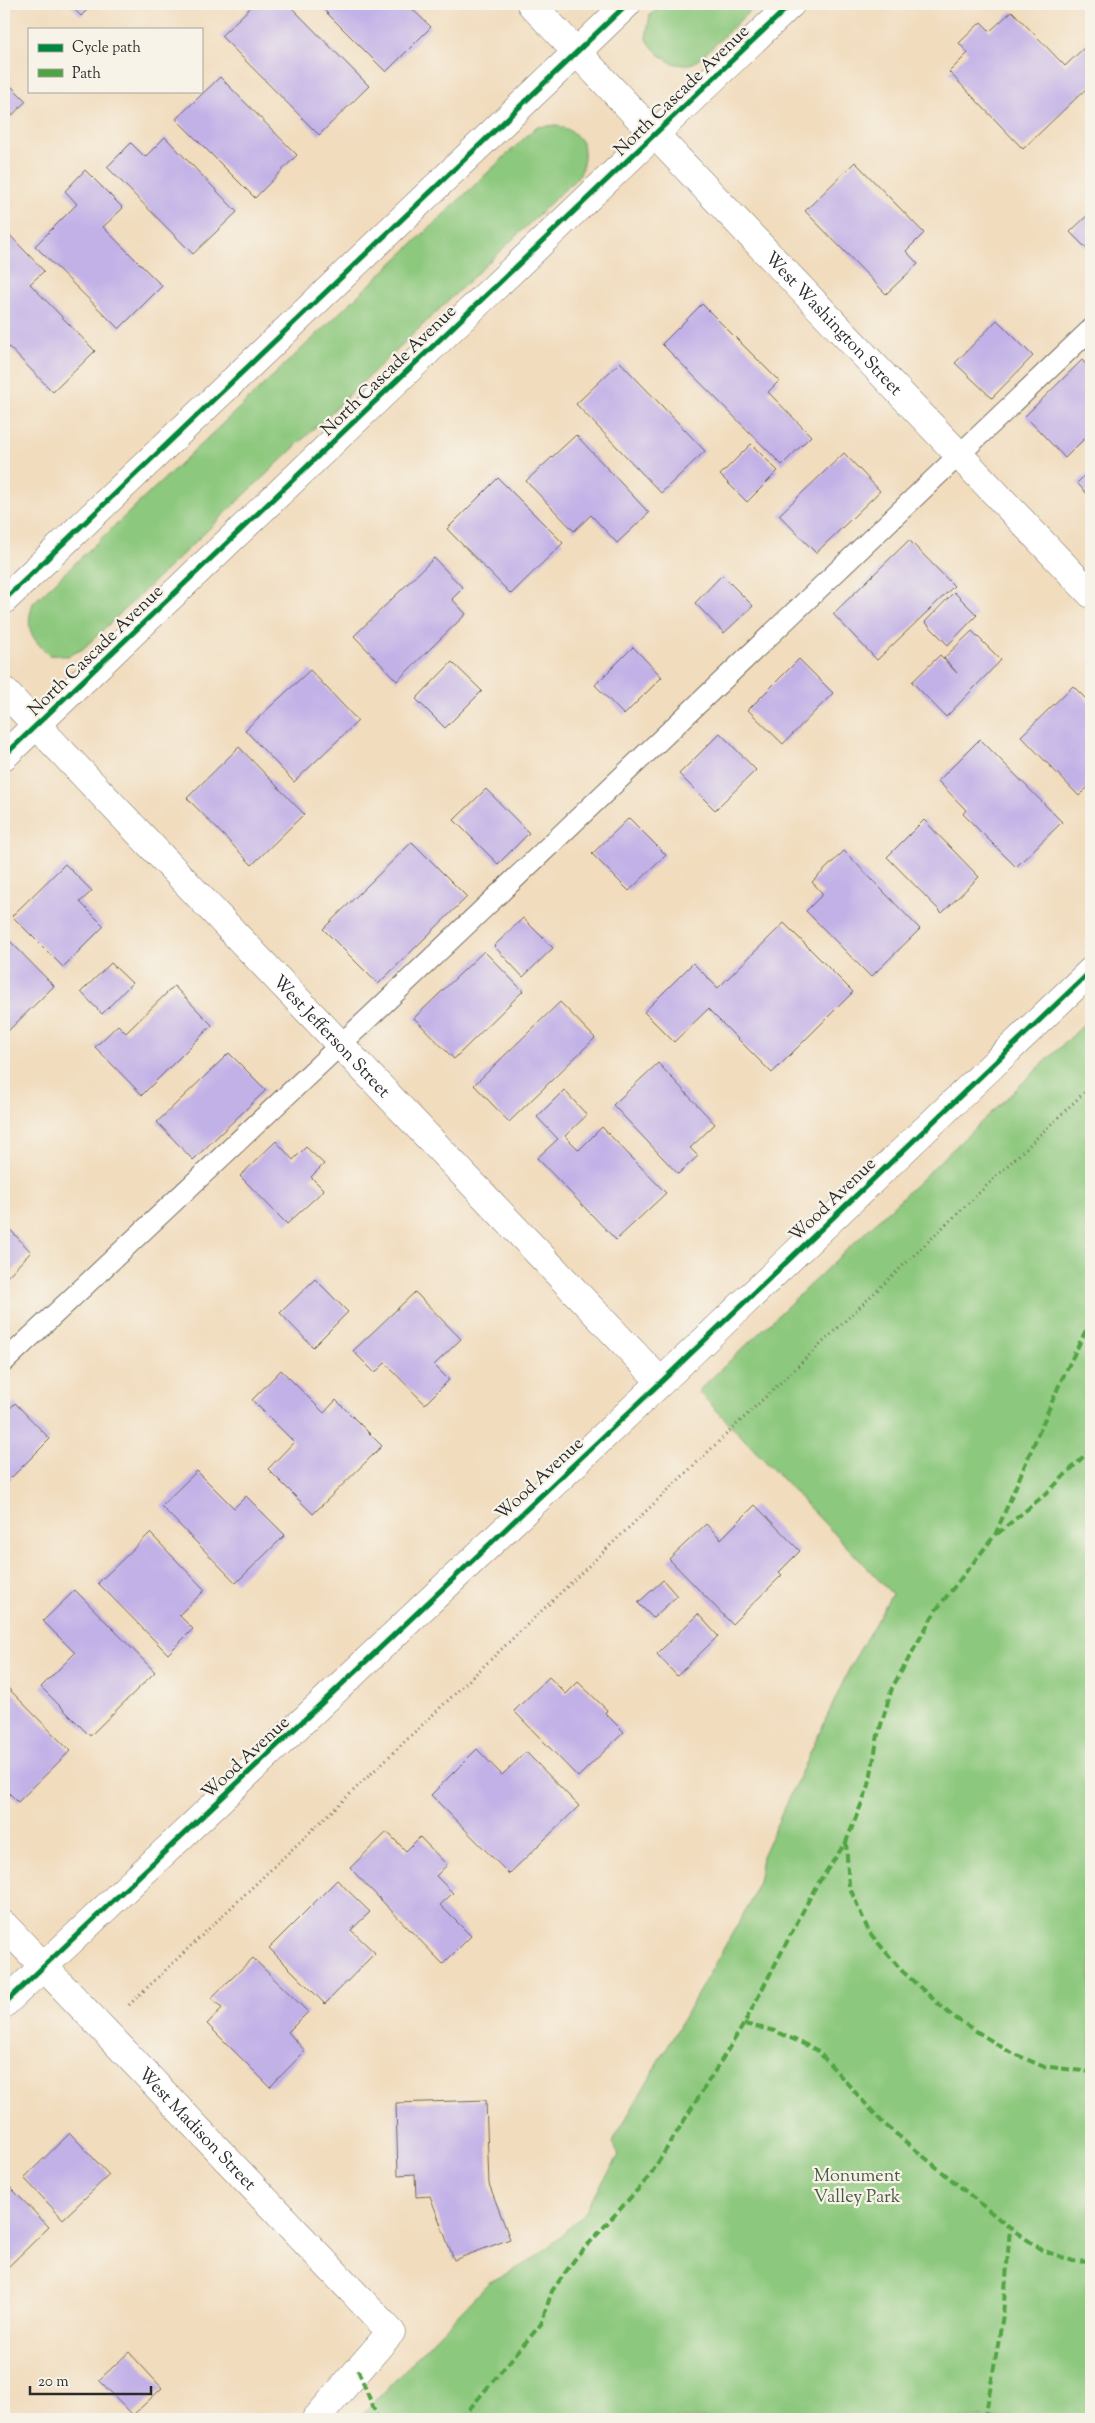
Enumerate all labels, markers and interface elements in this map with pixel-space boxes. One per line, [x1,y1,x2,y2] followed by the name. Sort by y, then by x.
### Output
[609,20,756,163] street label: North Cascade Avenue
[28,28,202,92] legend
[72,38,141,59] text: Cycle path
[72,64,101,85] text: Path
[758,247,907,402] street label: West Washington Street
[316,300,463,443] street label: North Cascade Avenue
[23,580,170,723] street label: North Cascade Avenue
[266,970,395,1105] street label: West Jefferson Street
[784,1152,883,1249] street label: Wood Avenue
[491,1432,590,1527] street label: Wood Avenue
[197,1711,296,1806] street label: Wood Avenue
[131,2063,261,2197] street label: West Madison Street
[814,2164,901,2211] park label: Monument Valley Park
[30,2363,151,2395] scale bar
[38,2372,69,2393] text: 20 m

